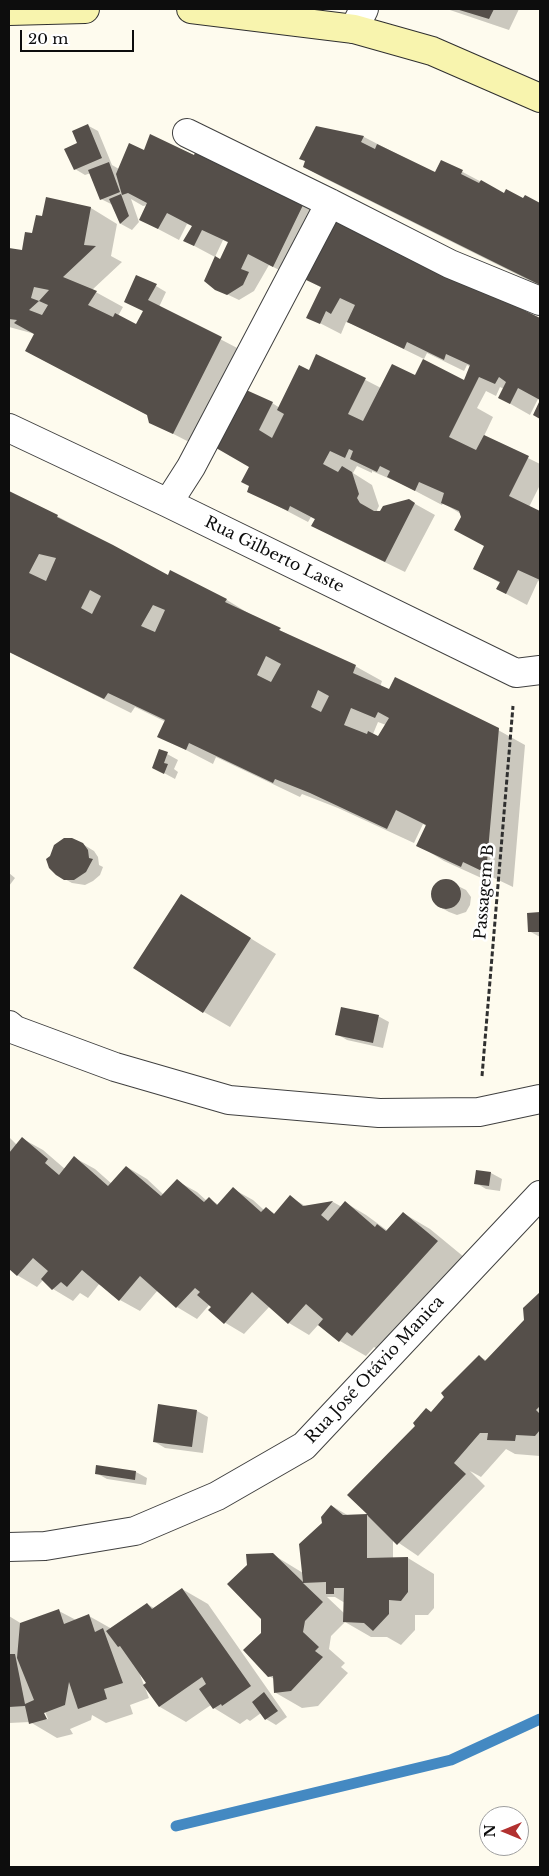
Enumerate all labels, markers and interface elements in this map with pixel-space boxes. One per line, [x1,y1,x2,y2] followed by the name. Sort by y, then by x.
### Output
[22,20,136,52] scale bar
[28,29,68,48] text: 20 m
[201,513,347,597] street label: Rua Gilberto Laste
[471,843,499,941] street label: Passagem B
[302,1292,448,1448] street label: Rua José Otávio Manica
[479,1806,529,1856] north arrow
[481,1824,499,1838] text: N

